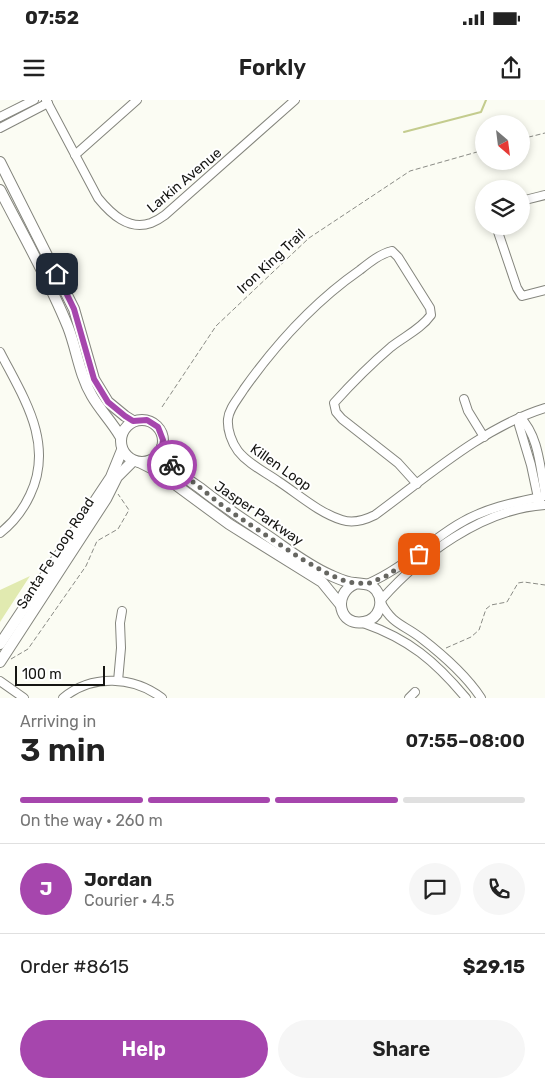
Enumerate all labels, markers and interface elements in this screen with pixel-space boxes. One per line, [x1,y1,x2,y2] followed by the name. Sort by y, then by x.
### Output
[25,6,79,29] text: 07:52
[20,54,48,82] icon: menu
[239,54,306,81] text: Forkly
[497,54,525,82] icon: share
[475,115,530,170] north arrow
[475,115,530,235] map controls
[144,144,225,217] street label: Larkin Avenue
[475,180,530,235] button: layers
[234,225,309,297] street label: Iron King Trail
[36,253,78,295] pin
[43,260,71,288] icon: home
[147,440,197,490] courier
[247,440,314,495] street label: Killen Loop
[158,451,186,479] icon: bike
[211,477,307,550] street label: Jasper Parkway
[13,494,98,612] street label: Santa Fe Loop Road
[398,533,440,575] pin
[405,540,433,568] icon: bag
[15,663,105,686] scale bar
[22,666,62,683] text: 100 m
[20,712,96,731] text: Arriving in
[405,729,525,752] text: 07:55–08:00
[20,731,106,769] text: 3 min
[20,811,163,830] text: On the way · 260 m
[409,863,461,915] button: chat
[473,863,525,915] button: phone
[84,868,152,891] text: Jordan
[40,877,52,900] text: J
[84,891,174,910] text: Courier · 4.5
[20,955,129,978] text: Order #8615
[463,955,525,978] text: $29.15
[20,1020,268,1078] button: Help
[278,1020,525,1078] button: Share

